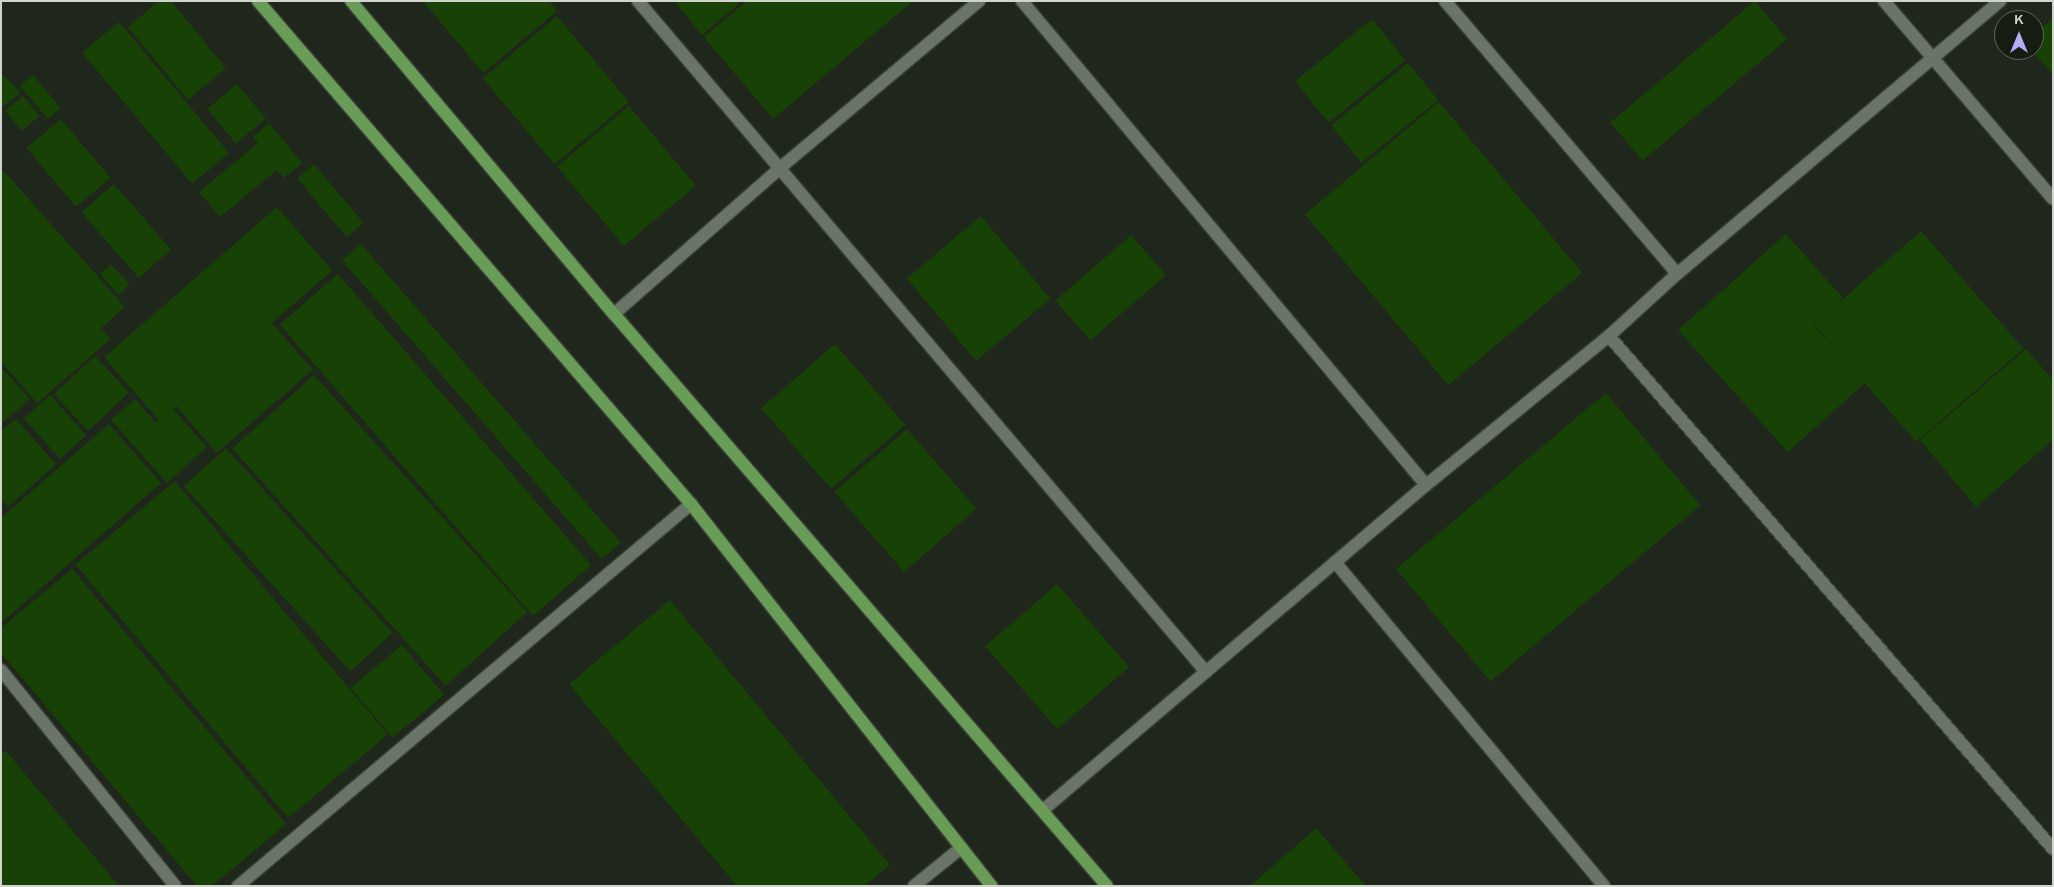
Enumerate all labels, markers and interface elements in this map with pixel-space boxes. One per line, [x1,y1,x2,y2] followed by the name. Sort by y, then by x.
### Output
[1994,10,2044,60] north arrow
[2014,12,2024,29] text: K

